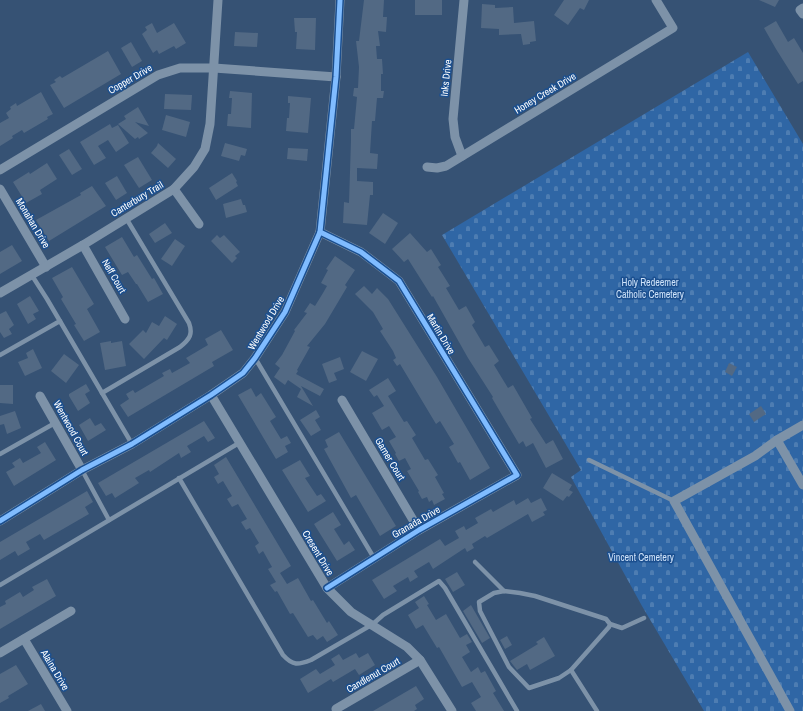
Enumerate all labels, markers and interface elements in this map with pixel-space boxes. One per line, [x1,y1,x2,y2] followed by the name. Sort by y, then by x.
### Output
[438,59,454,97] street label: Inks Drive
[106,61,155,97] street label: Copper Drive
[512,69,579,117] street label: Honey Creek Drive
[108,178,166,220] street label: Canterbury Trail
[13,196,53,251] street label: Monahan Drive
[99,257,129,296] street label: Neff Court
[616,276,685,301] park label: Holy Redeemer Catholic Cemetery
[245,293,287,352] street label: Wentwood Drive
[424,311,458,357] street label: Martin Drive
[51,398,92,458] street label: Wentwood Court
[372,435,408,483] street label: Garner Court
[389,503,443,541] street label: Granada Drive
[299,528,337,578] street label: Cresent Drive
[608,551,675,564] park label: Vincent Cemetery
[37,646,72,693] street label: Alaina Drive
[344,654,403,696] street label: Candlenut Court

